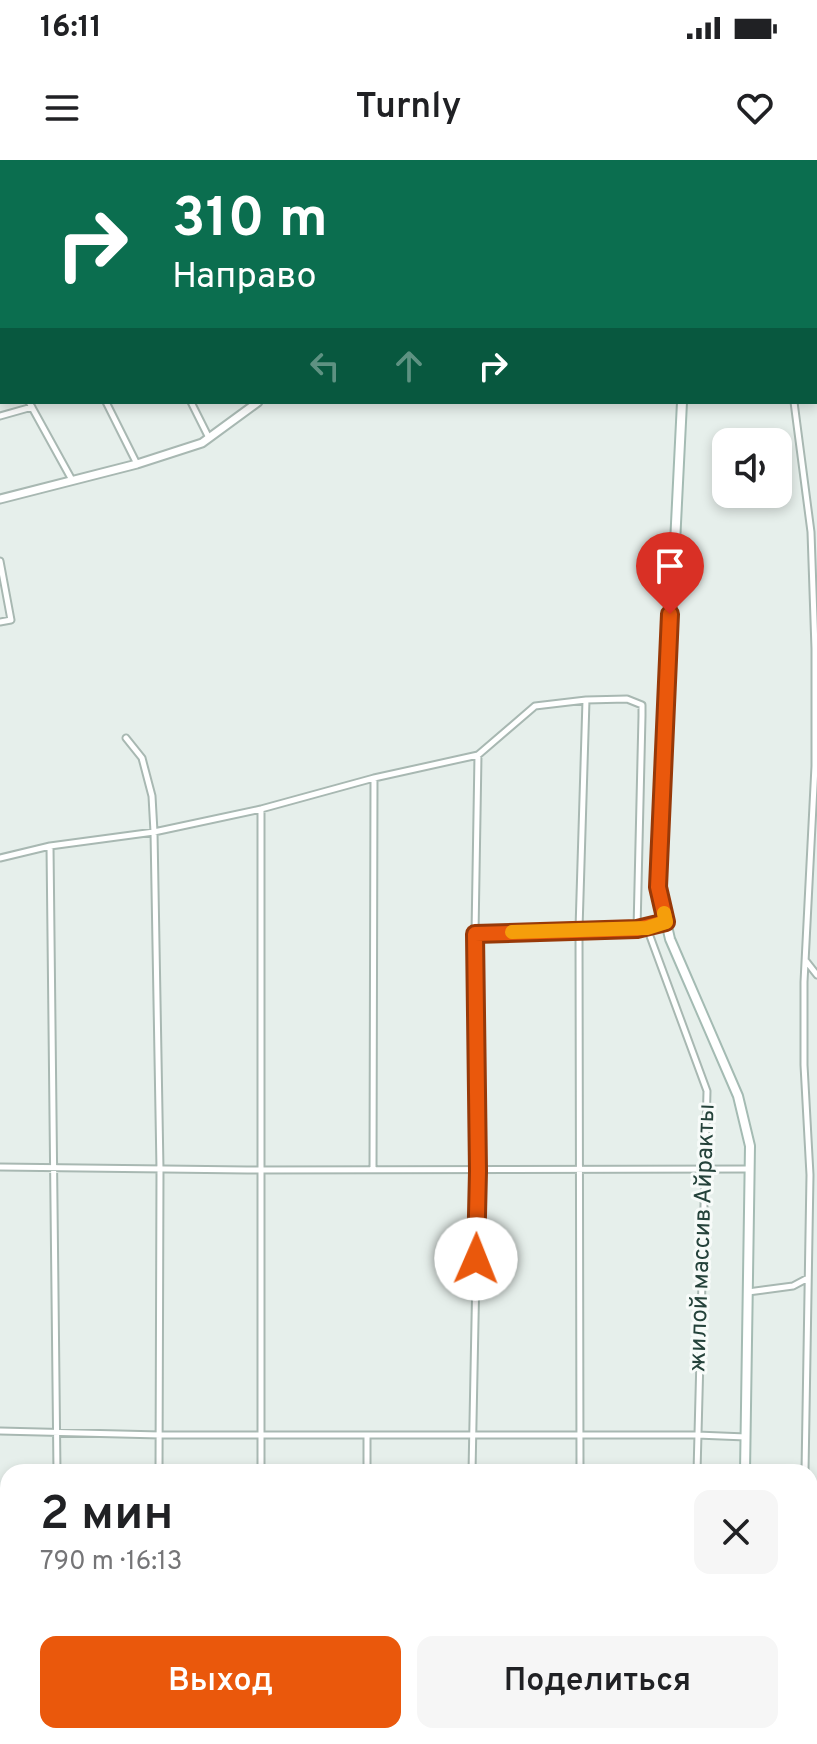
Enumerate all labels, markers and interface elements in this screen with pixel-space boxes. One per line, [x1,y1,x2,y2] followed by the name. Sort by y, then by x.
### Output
[40,10,102,47] text: 16:11
[356,85,461,131] text: Turnly
[40,86,84,130] icon: menu
[733,86,777,130] icon: heart
[172,186,328,256] text: 310 m
[40,192,144,296] icon: right
[172,255,317,301] text: Направо
[303,344,347,388] icon: left
[387,344,431,388] icon: ahead
[471,344,515,388] icon: right
[712,428,792,508] map controls
[712,428,792,508] button: sound
[636,532,704,614] pin
[648,544,692,588] icon: arrive
[683,1103,723,1373] street label: жилой массив Айракты
[434,1217,518,1301] position arrow
[40,1486,173,1546] text: 2 мин
[694,1490,778,1574] button: close
[40,1546,182,1579] text: 790 m · 16:13
[40,1636,401,1728] button: Выход
[417,1636,778,1728] button: Поделиться

